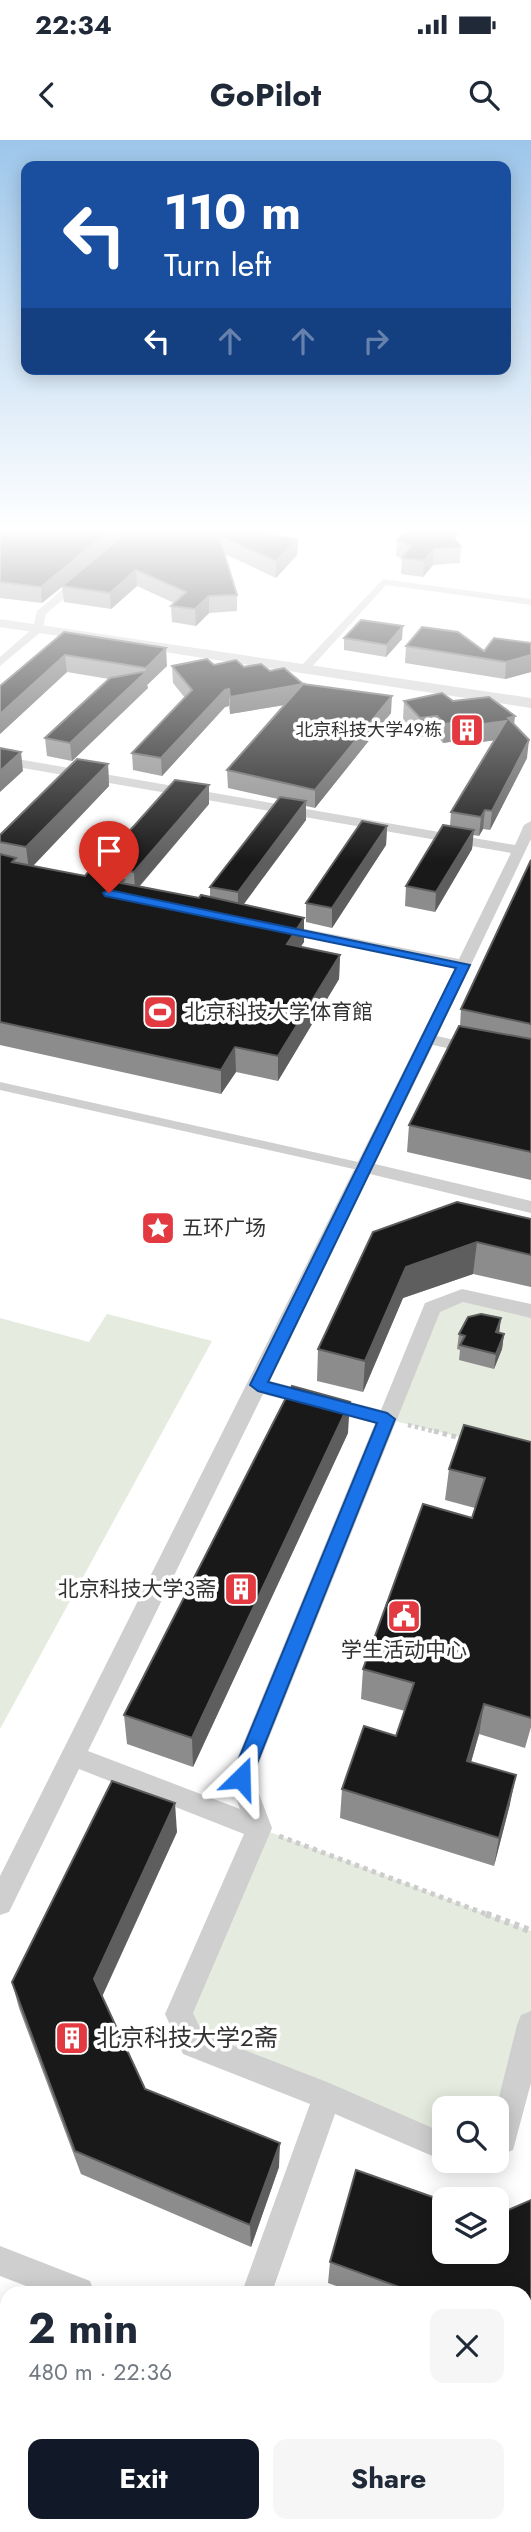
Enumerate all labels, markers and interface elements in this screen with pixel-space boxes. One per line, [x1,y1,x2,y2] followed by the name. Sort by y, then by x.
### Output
[35,6,112,44] text: 22:34
[210,72,321,118] text: GoPilot
[28,76,66,114] icon: back
[465,76,503,114] icon: search
[164,177,301,247] text: 110 m
[49,189,140,280] icon: left
[164,242,271,288] text: Turn left
[138,322,176,360] icon: left
[211,322,249,360] icon: ahead
[284,322,322,360] icon: ahead
[357,322,395,360] icon: right
[448,711,486,749] building icon: 北京科技大学49栋
[295,717,442,743] place label: 北京科技大学49栋
[79,821,139,893] pin
[90,832,128,870] icon: arrive
[141,993,179,1031] sports icon: 北京科技大学体育館
[184,997,373,1027] place label: 北京科技大学体育館
[139,1209,177,1247] place icon: 五环广场
[182,1213,266,1243] place label: 五环广场
[222,1570,260,1608] building icon: 北京科技大学3斋
[58,1574,216,1604] place label: 北京科技大学3斋
[385,1597,423,1635] public building icon: 学生活动中心
[341,1635,467,1665] place label: 学生活动中心
[204,1741,278,1815] position arrow
[53,2019,91,2057] building icon: 北京科技大学2斋
[96,2020,278,2055] place label: 北京科技大学2斋
[432,2096,509,2264] map controls
[432,2096,509,2173] button: search
[432,2187,509,2264] button: layers
[28,2298,138,2359] text: 2 min
[430,2309,504,2383] button: close
[28,2355,172,2389] text: 480 m · 22:36
[28,2439,259,2519] button: Exit
[273,2439,504,2519] button: Share

